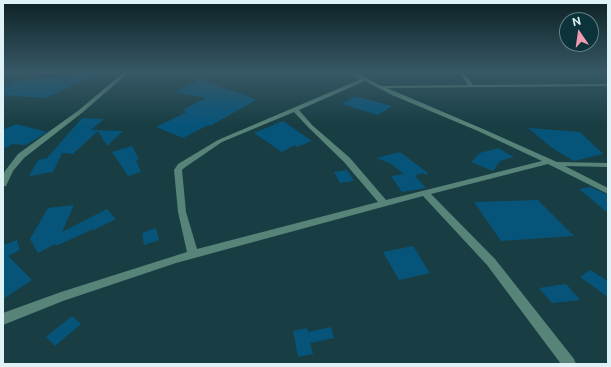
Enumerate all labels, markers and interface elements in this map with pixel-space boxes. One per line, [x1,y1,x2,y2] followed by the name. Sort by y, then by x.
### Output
[559,12,599,52] north arrow
[571,14,582,28] text: N

